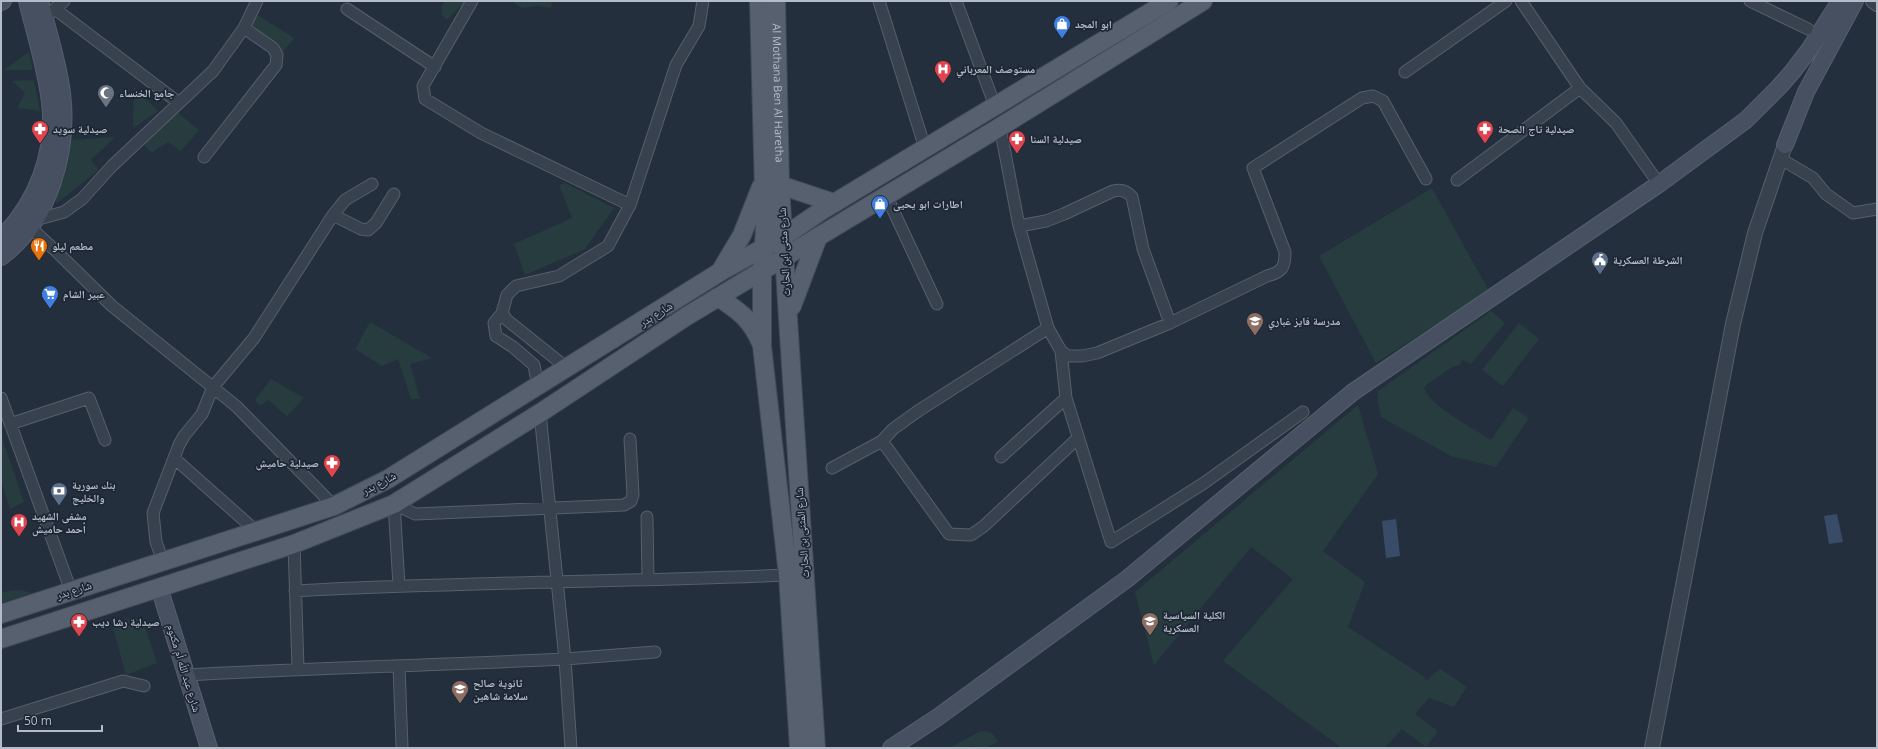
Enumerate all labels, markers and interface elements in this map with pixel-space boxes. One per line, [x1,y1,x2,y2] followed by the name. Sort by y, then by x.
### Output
[1052,14,1072,39] shop icon: ابو المجد
[1075,16,1112,31] place label: ابو المجد
[769,23,788,163] street label: Al Mothana Ben Al Haretha
[933,59,953,84] hospital icon: مستوصف المعرباني
[956,61,1035,78] place label: مستوصف المعرباني
[96,83,116,108] mosque icon: جامع الخنساء
[119,85,174,101] place label: جامع الخنساء
[30,119,50,144] pharmacy icon: صيدلية سويد
[1475,119,1495,144] pharmacy icon: صيدلية تاج الصحة
[53,121,108,136] place label: صيدلية سويد
[1498,121,1575,137] place label: صيدلية تاج الصحة
[1007,129,1027,154] pharmacy icon: صيدلية السنا
[1030,131,1082,146] place label: صيدلية السنا
[870,194,890,219] shop icon: اطارات ابو يحيى
[893,196,963,212] place label: اطارات ابو يحيى
[774,207,793,297] street label: شارع مثنى ابن الحارث
[29,236,49,261] restaurant icon: مطعم ليلو
[52,238,93,254] place label: مطعم ليلو
[1590,250,1610,275] public building icon: الشرطة العسكرية
[1613,252,1683,267] place label: الشرطة العسكرية
[40,284,60,309] supermarket icon: عبير الشام
[63,286,105,302] place label: عبير الشام
[636,298,675,330] street label: شارع بدر
[1245,311,1265,336] school or university icon: مدرسة فايز غباري
[1268,313,1340,330] place label: مدرسة فايز غباري
[322,453,342,478] pharmacy icon: صيدلية حاميش
[256,455,319,471] place label: صيدلية حاميش
[358,467,398,498] street label: شارع بدر
[72,477,115,506] place label: بنك سورية والخليج
[49,481,69,506] bank icon: بنك سورية والخليج
[791,487,812,579] street label: شارع المثنى بن الحارث
[32,508,87,537] place label: مشفى الشهيد أحمد حاميش
[9,512,29,537] hospital icon: مشفى الشهيد أحمد حاميش
[53,577,93,603] street label: شارع بدر
[1163,607,1225,635] place label: الكلية السياسية العسكرية
[1140,611,1160,636] school or university icon: الكلية السياسية العسكرية
[69,612,89,637] pharmacy icon: صيدلية رشا ديب
[92,614,160,629] place label: صيدلية رشا ديب
[164,622,205,714] street label: شارع عبد اللّه أم مكتوم
[473,675,528,704] place label: ثانوية صالح سلامة شاهين
[450,679,470,704] school or university icon: ثانوية صالح سلامة شاهين
[18,707,102,733] scale bar
[24,712,52,729] text: 50 m

